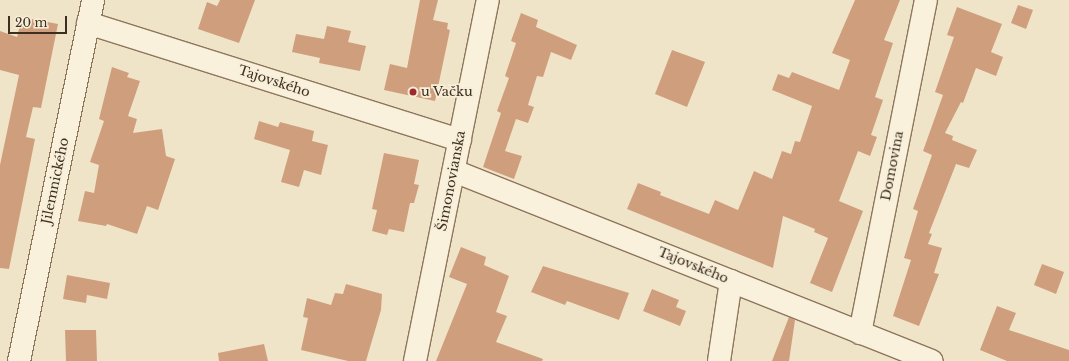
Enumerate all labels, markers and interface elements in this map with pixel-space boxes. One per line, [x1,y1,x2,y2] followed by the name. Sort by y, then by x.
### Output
[10,8,69,34] scale bar
[15,15,47,30] text: 20 m
[236,63,312,101] street label: Tajovského
[421,84,473,100] place label: u Vačku
[408,87,418,97] marker: u Vačku
[435,129,469,233] street label: Šimonovianska
[879,130,907,202] street label: Domovina
[39,136,73,226] street label: Jilemnického
[655,245,731,287] street label: Tajovského

